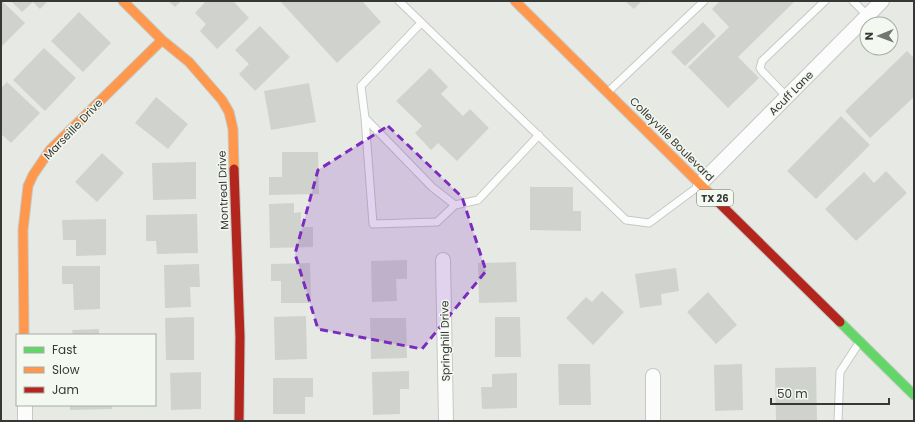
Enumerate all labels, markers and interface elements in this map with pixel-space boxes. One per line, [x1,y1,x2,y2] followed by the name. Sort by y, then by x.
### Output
[859,16,899,56] north arrow
[861,32,877,40] text: N
[765,67,817,119] street label: Acuff Lane
[626,93,718,185] street label: Colleyville Boulevard
[40,95,106,163] street label: Marseille Drive
[214,150,232,230] street label: Montreal Drive
[697,190,733,206] road number: TX 26
[436,300,454,382] street label: Springhill Drive
[16,334,156,406] legend
[52,341,77,358] text: Fast
[52,361,80,378] text: Slow
[771,380,889,406] scale bar
[52,381,79,398] text: Jam
[777,385,808,402] text: 50 m

